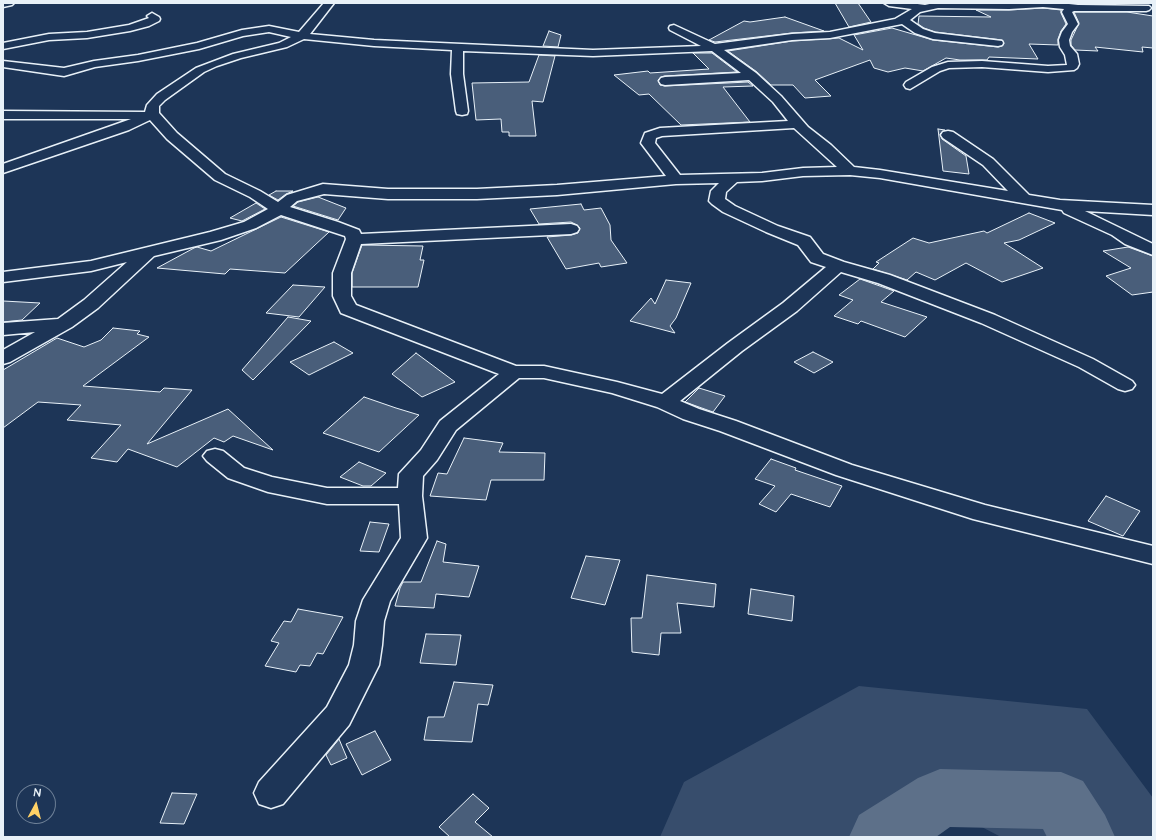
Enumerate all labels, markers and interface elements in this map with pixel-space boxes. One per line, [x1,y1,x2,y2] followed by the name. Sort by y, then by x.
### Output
[16,784,56,824] north arrow
[33,785,42,800] text: N

